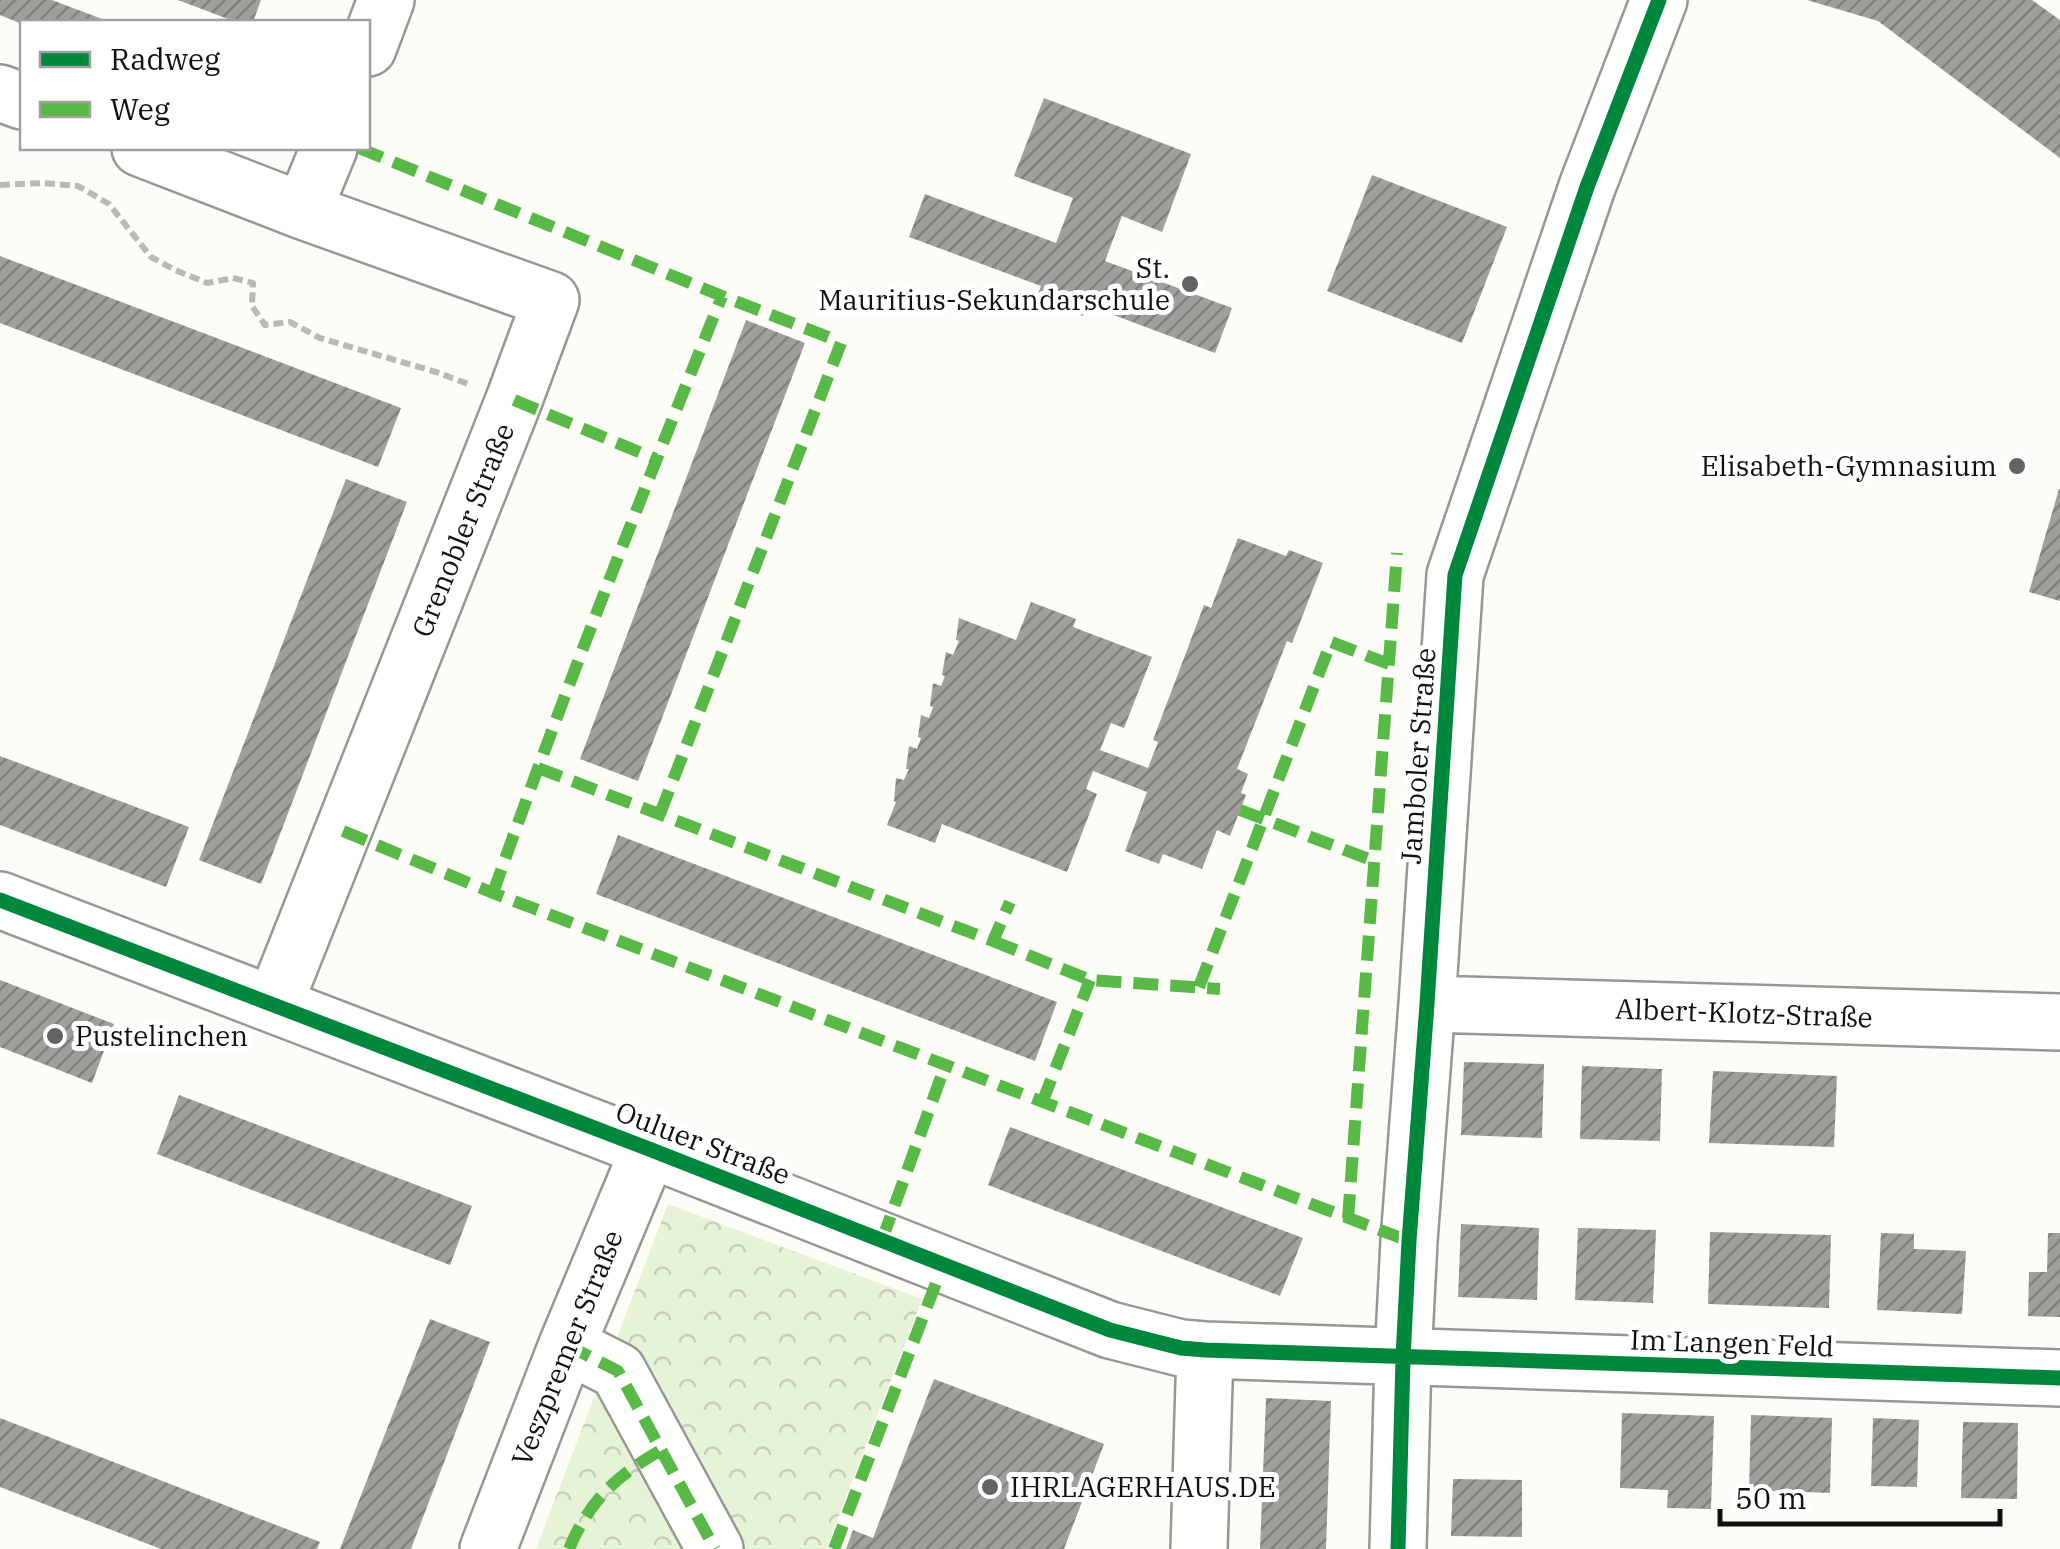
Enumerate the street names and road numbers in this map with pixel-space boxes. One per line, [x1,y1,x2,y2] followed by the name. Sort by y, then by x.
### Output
[403,417,522,642] street label: Grenobler Straße
[1391,647,1444,865] street label: Jamboler Straße
[1615,990,1873,1035] street label: Albert-Klotz-Straße
[611,1092,796,1193] street label: Ouluer Straße
[502,1224,631,1471] street label: Veszpremer Straße
[1629,1320,1835,1365] street label: Im Langen Feld

